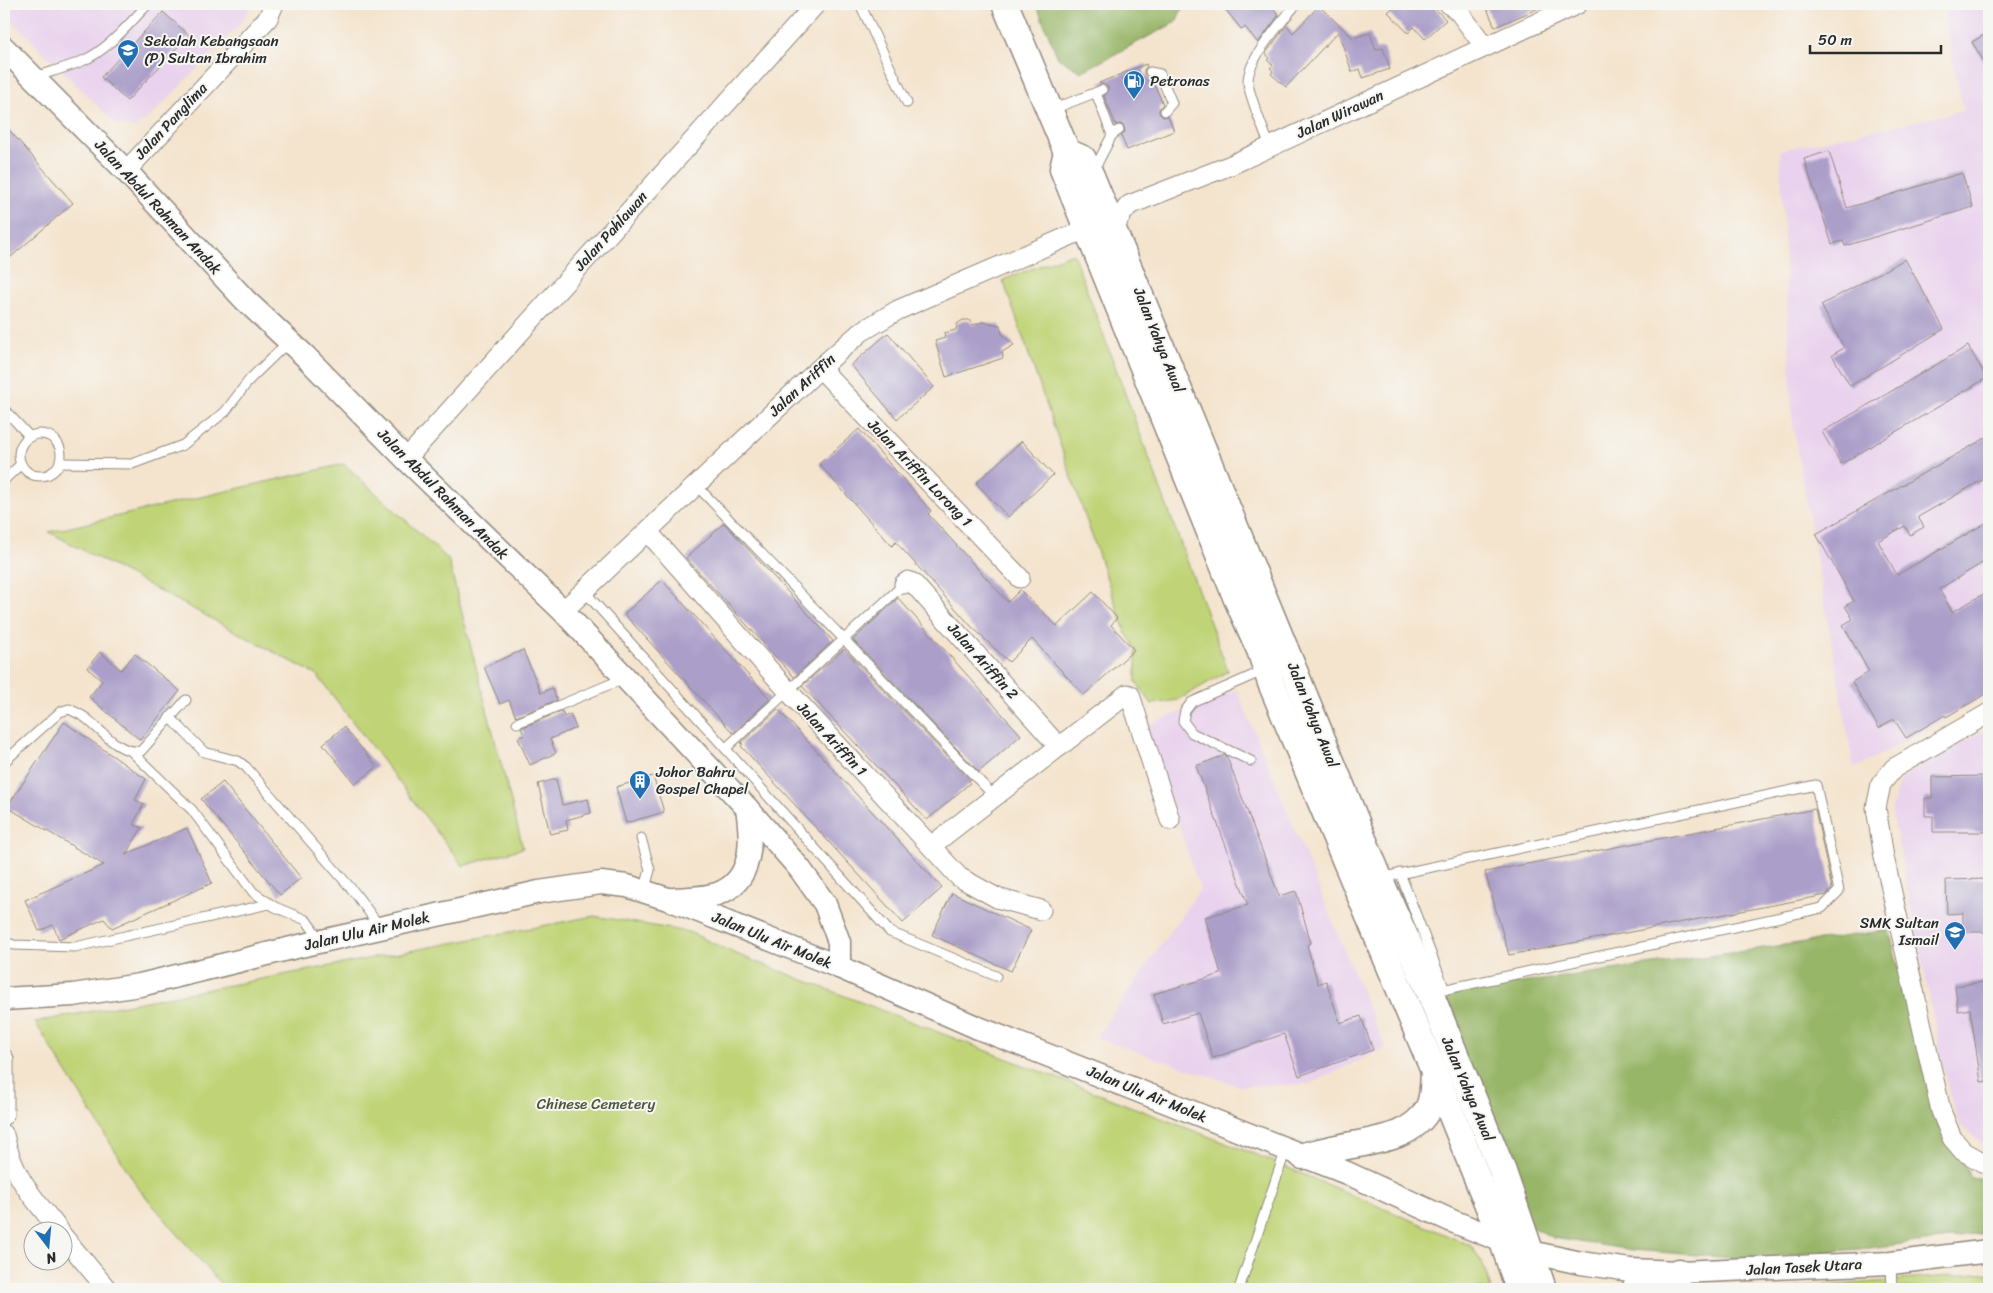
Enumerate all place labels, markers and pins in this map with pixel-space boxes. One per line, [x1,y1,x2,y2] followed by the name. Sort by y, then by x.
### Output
[144,28,279,71] place label: Sekolah Kebangsaan (P) Sultan Ibrahim
[116,38,140,69] school or university icon: Sekolah Kebangsaan (P) Sultan Ibrahim
[1150,68,1210,94] place label: Petronas
[1122,69,1146,100] fuel station icon: Petronas
[655,759,749,802] place label: Johor Bahru Gospel Chapel
[628,769,652,800] building icon: Johor Bahru Gospel Chapel
[1860,910,1940,953] place label: SMK Sultan Ismail
[1943,920,1967,951] school or university icon: SMK Sultan Ismail

